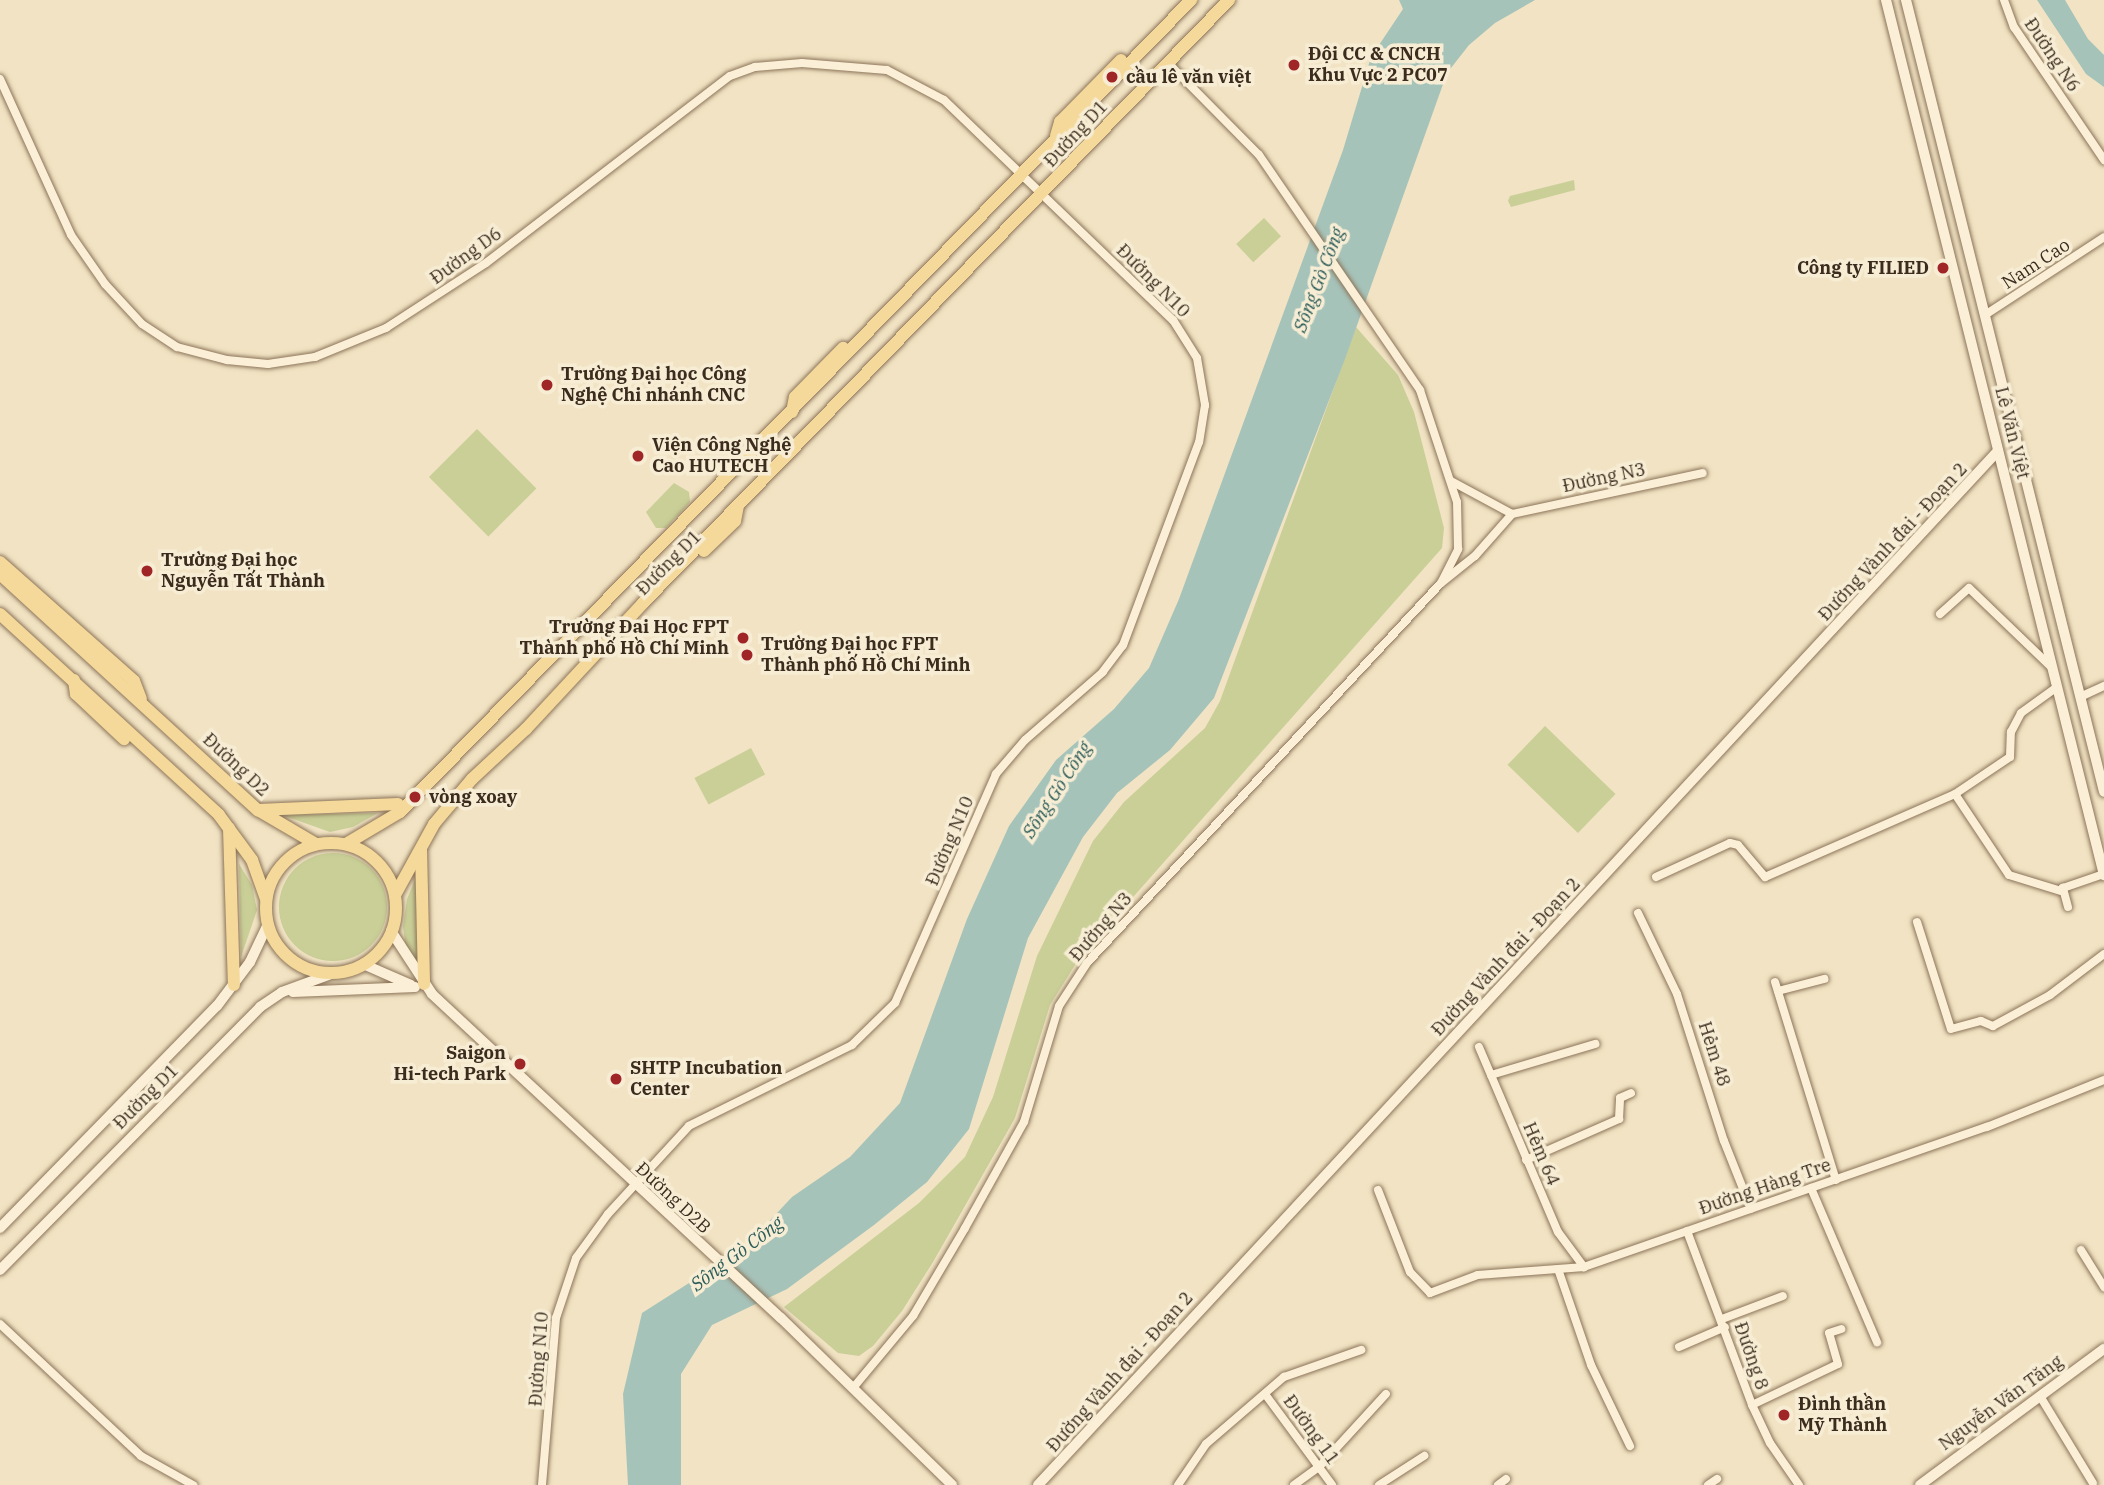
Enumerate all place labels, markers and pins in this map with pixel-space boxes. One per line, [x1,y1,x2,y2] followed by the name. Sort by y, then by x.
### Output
[1308,44,1448,86] place label: Đội CC & CNCH Khu Vực 2 PC07
[1286,57,1302,73] marker: Đội CC & CNCH Khu Vực 2 PC07
[1126,66,1251,88] place label: cầu lê văn việt
[1104,69,1120,85] marker: cầu lê văn việt
[1797,257,1929,279] place label: Công ty FILIED
[1935,260,1951,276] marker: Công ty FILIED
[561,364,746,406] place label: Trường Đại học Công Nghệ Chi nhánh CNC
[539,377,555,393] marker: Trường Đại học Công Nghệ Chi nhánh CNC
[652,435,792,478] place label: Viện Công Nghệ Cao HUTECH
[630,448,646,464] marker: Viện Công Nghệ Cao HUTECH
[161,550,325,592] place label: Trường Đại học Nguyễn Tất Thành
[139,563,155,579] marker: Trường Đại học Nguyễn Tất Thành
[519,617,729,660] place label: Trường Đại Học FPT Thành phố Hồ Chí Minh
[735,630,751,646] marker: Trường Đại Học FPT Thành phố Hồ Chí Minh
[761,634,971,676] place label: Trường Đại học FPT Thành phố Hồ Chí Minh
[739,647,755,663] marker: Trường Đại học FPT Thành phố Hồ Chí Minh
[429,786,517,808] place label: vòng xoay
[407,789,423,805] marker: vòng xoay
[393,1043,506,1086] place label: Saigon Hi-tech Park
[512,1056,528,1072] marker: Saigon Hi-tech Park
[630,1058,782,1100] place label: SHTP Incubation Center
[608,1071,624,1087] marker: SHTP Incubation Center
[1798,1394,1887,1436] place label: Đình thần Mỹ Thành
[1776,1407,1792,1423] marker: Đình thần Mỹ Thành

